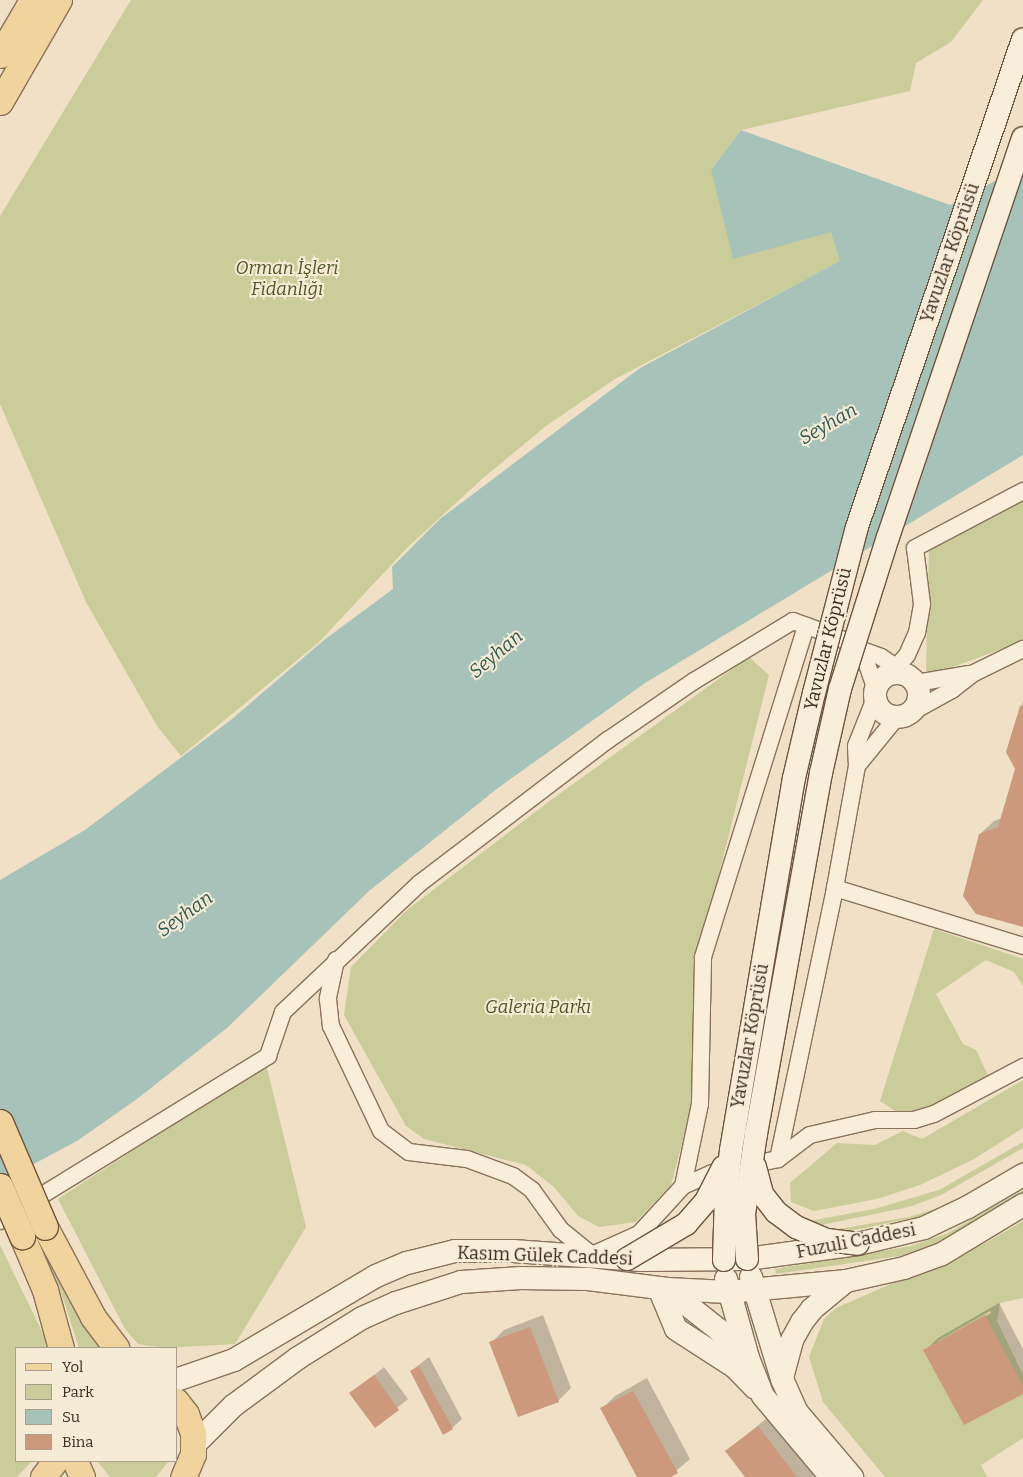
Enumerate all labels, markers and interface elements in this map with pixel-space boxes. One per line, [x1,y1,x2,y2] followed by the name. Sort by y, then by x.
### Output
[916,180,984,326] street label: Yavuzlar Köprüsü
[236,258,338,300] park label: Orman İşleri Fidanlığı
[795,398,861,450] water label: Seyhan
[800,565,856,713] street label: Yavuzlar Köprüsü
[464,625,528,683] water label: Seyhan
[153,886,217,942] water label: Seyhan
[727,962,773,1110] street label: Yavuzlar Köprüsü
[485,996,591,1018] park label: Galeria Parkı
[794,1219,918,1263] street label: Fuzuli Caddesi
[457,1242,633,1270] street label: Kasım Gülek Caddesi
[15,1347,178,1462] legend
[62,1358,83,1376] text: Yol
[62,1383,94,1401] text: Park
[62,1408,80,1426] text: Su
[62,1433,94,1451] text: Bina

